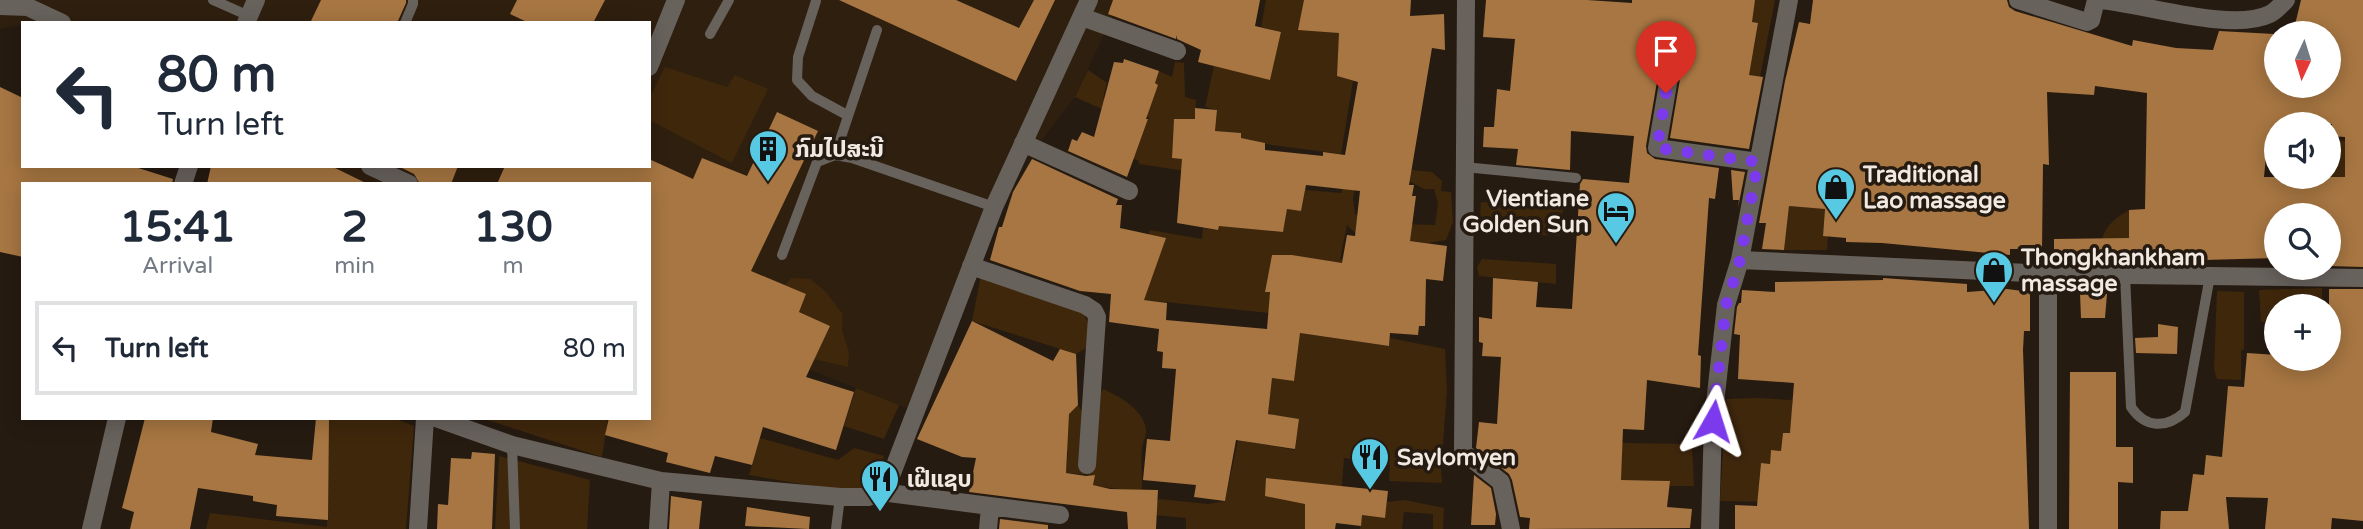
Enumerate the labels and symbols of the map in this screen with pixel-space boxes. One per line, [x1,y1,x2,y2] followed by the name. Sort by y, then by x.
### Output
[1636,21,1696,93] pin
[2264,21,2342,98] north arrow
[747,128,789,183] building icon: ກົມໄປສະນີ
[795,136,884,164] place label: ກົມໄປສະນີ
[1862,161,2006,215] place label: Traditional Lao massage
[1815,166,1857,221] shop icon: Traditional Lao massage
[1462,185,1589,239] place label: Vientiane Golden Sun
[1595,190,1637,245] hotel icon: Vientiane Golden Sun
[2020,244,2205,298] place label: Thongkhankham massage
[1973,249,2015,304] shop icon: Thongkhankham massage
[1676,384,1750,458] position arrow
[1349,436,1391,491] restaurant icon: Saylomyen
[1397,444,1516,472] place label: Saylomyen
[859,458,901,513] restaurant icon: ເຝີແຊບ
[907,466,972,494] place label: ເຝີແຊບ

